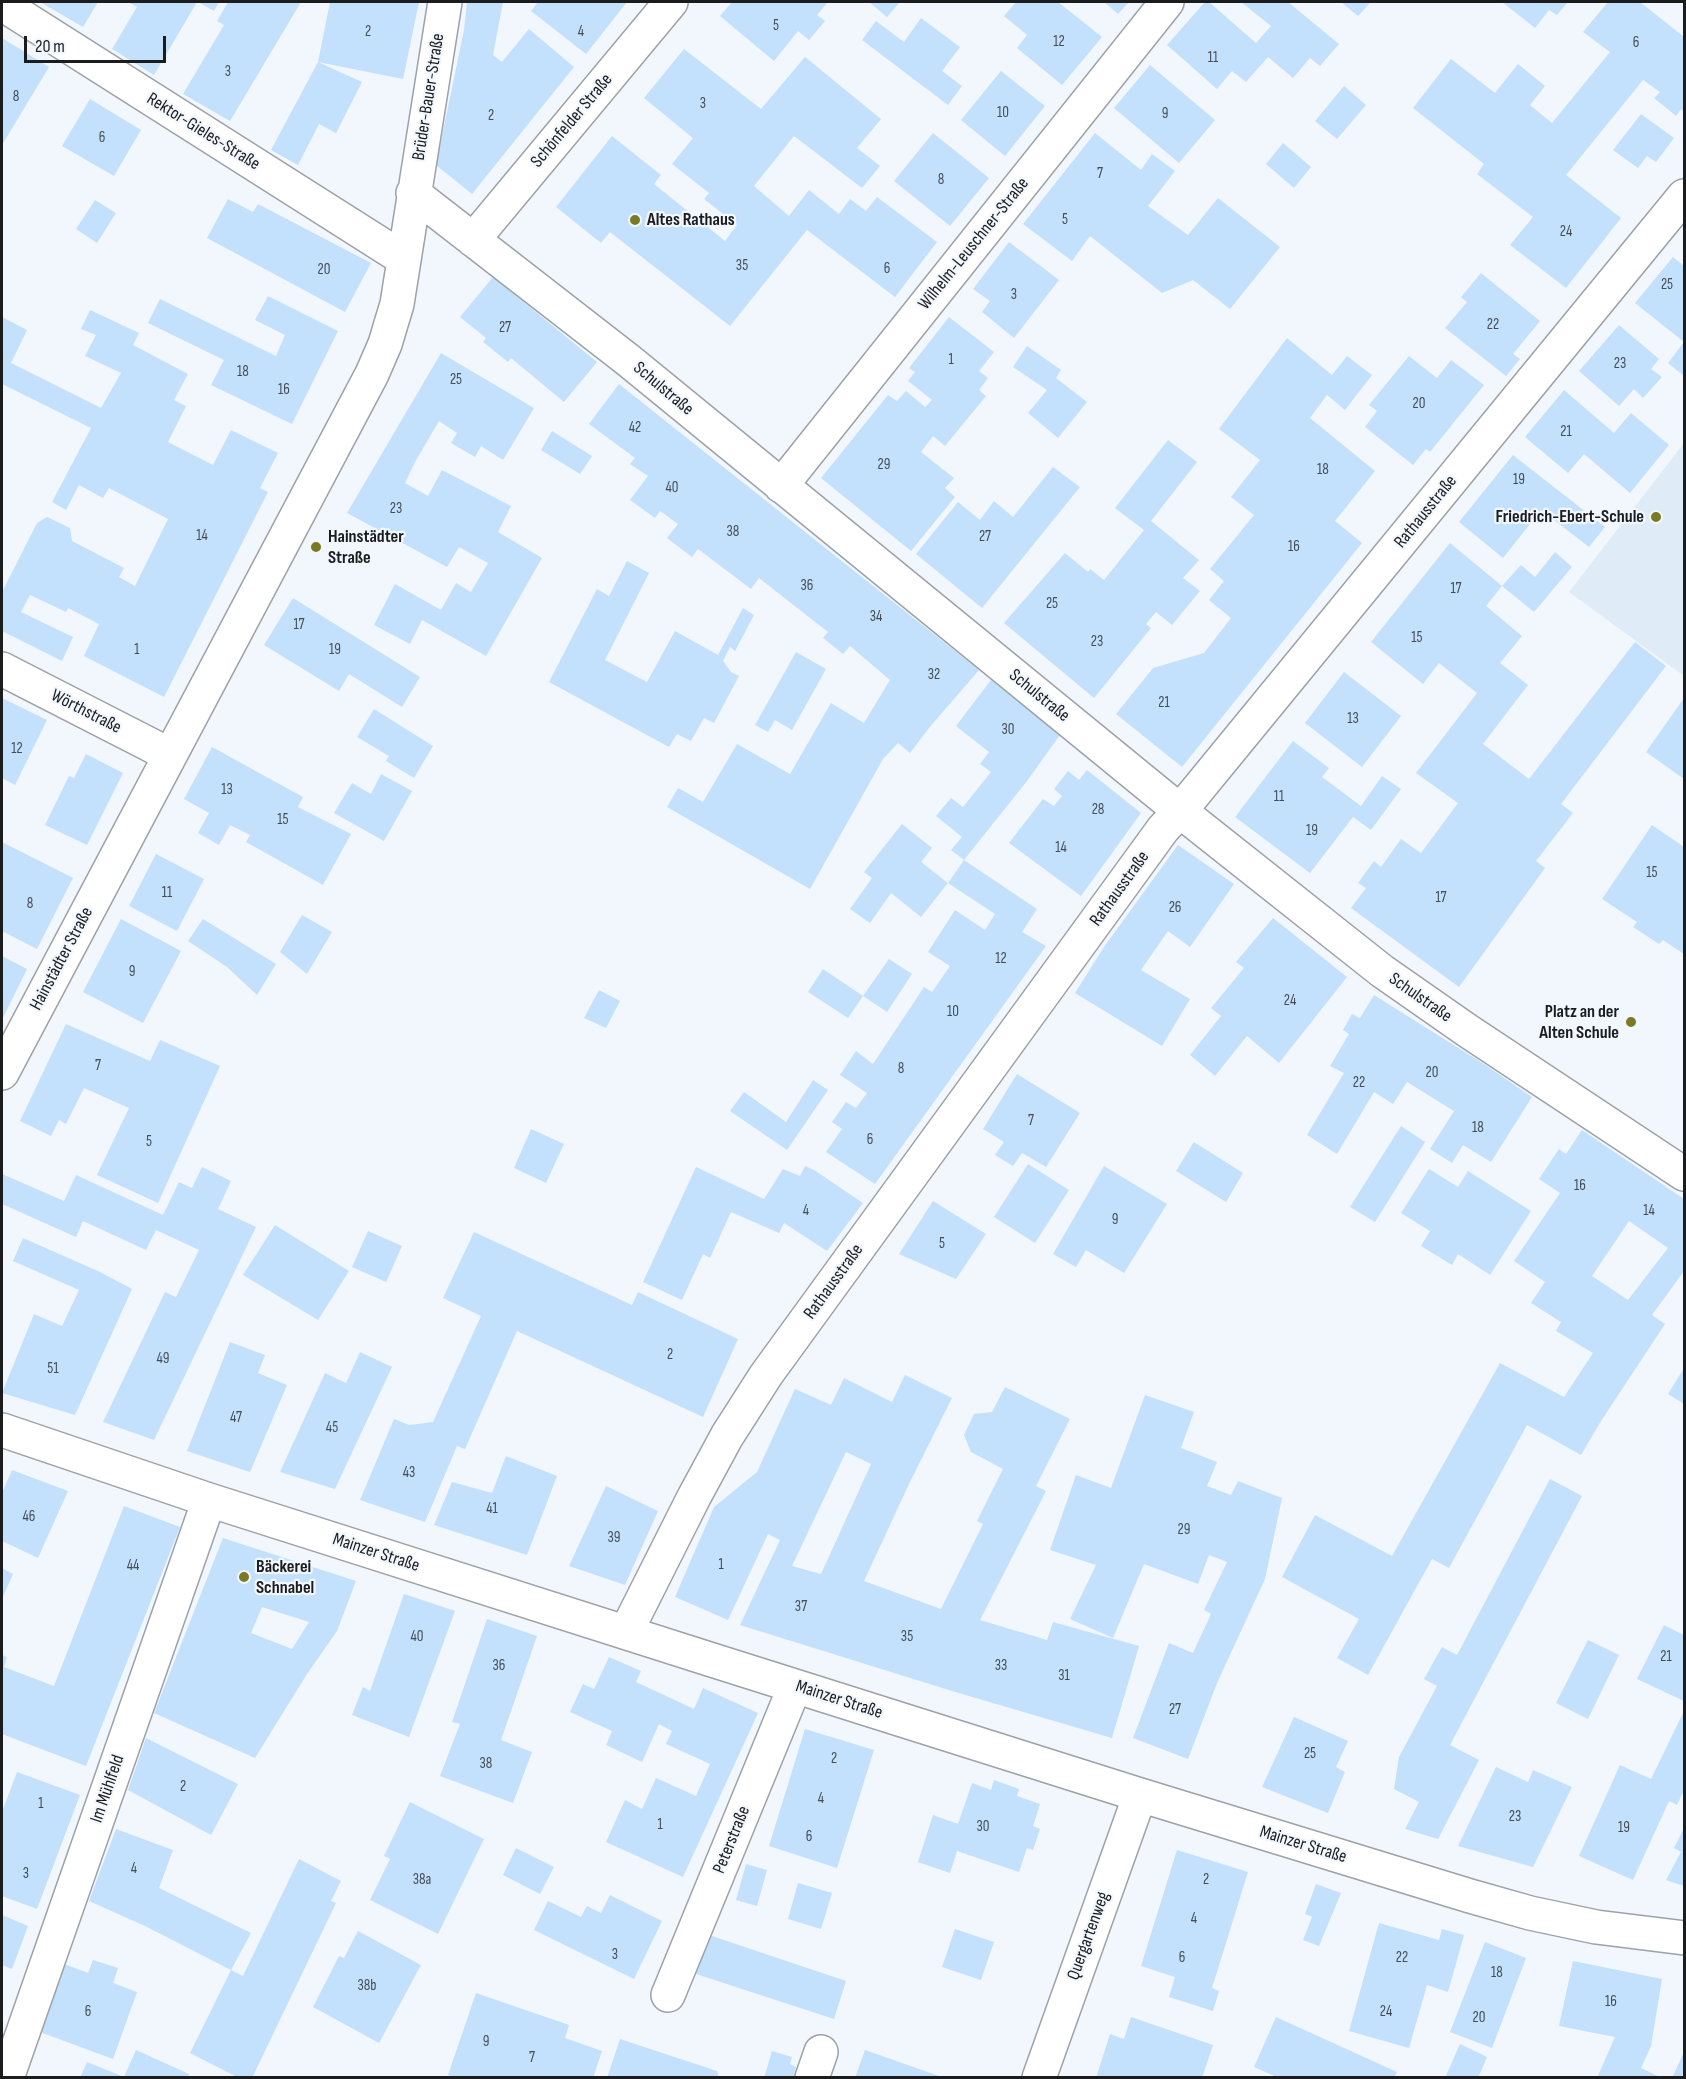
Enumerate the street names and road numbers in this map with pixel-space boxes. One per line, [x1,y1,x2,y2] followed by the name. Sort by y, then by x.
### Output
[408,32,450,162] street label: Brüder-Bauer-Straße
[527,70,617,172] street label: Schönfelder Straße
[142,88,264,176] street label: Rektor-Gieles-Straße
[914,174,1034,314] street label: Wilhelm-Leuschner-Straße
[628,358,698,420] street label: Schulstraße
[1390,471,1462,553] street label: Rathausstraße
[1004,665,1074,727] street label: Schulstraße
[47,685,125,739] street label: Wörthstraße
[1086,847,1154,931] street label: Rathausstraße
[26,904,98,1014] street label: Hainstädter Straße
[1384,968,1456,1028] street label: Schulstraße
[800,1240,868,1324] street label: Rathausstraße
[330,1529,422,1577] street label: Mainzer Straße
[793,1676,885,1724] street label: Mainzer Straße
[86,1752,130,1826] street label: Im Mühlfeld
[709,1803,755,1877] street label: Peterstraße
[1257,1822,1349,1868] street label: Mainzer Straße
[1063,1889,1115,1983] street label: Quergartenweg

